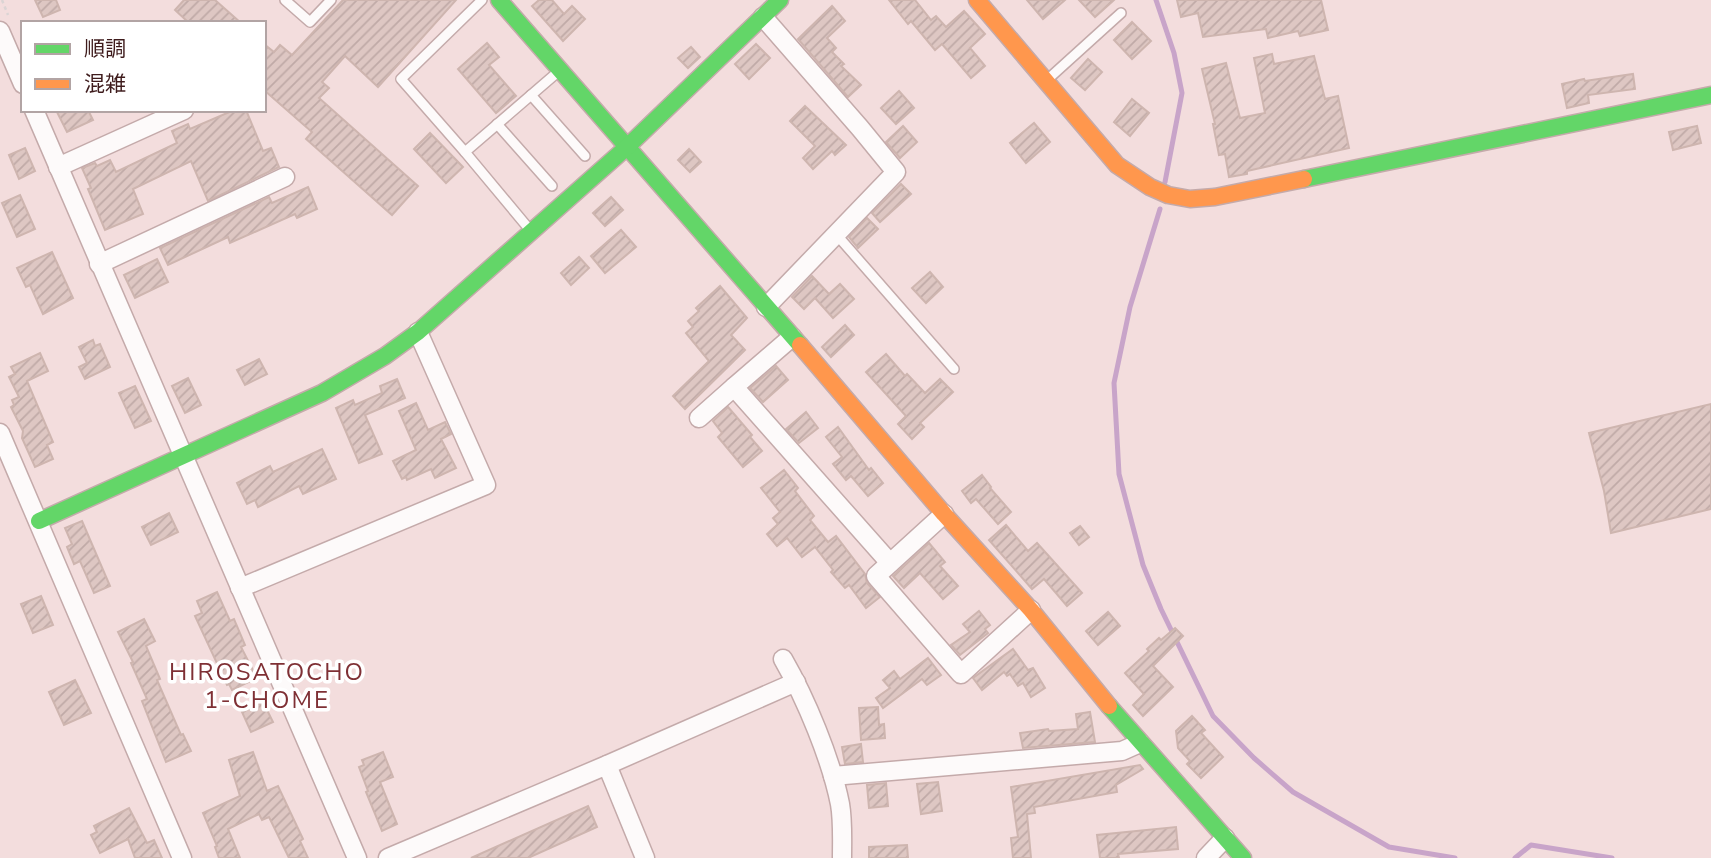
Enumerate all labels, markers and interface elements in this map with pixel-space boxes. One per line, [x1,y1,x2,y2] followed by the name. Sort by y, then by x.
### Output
[21,21,266,112] legend
[84,35,126,63] text: 順調
[84,70,126,98] text: 混雑
[169,656,365,716] district label: HIROSATOCHO 1-CHOME

